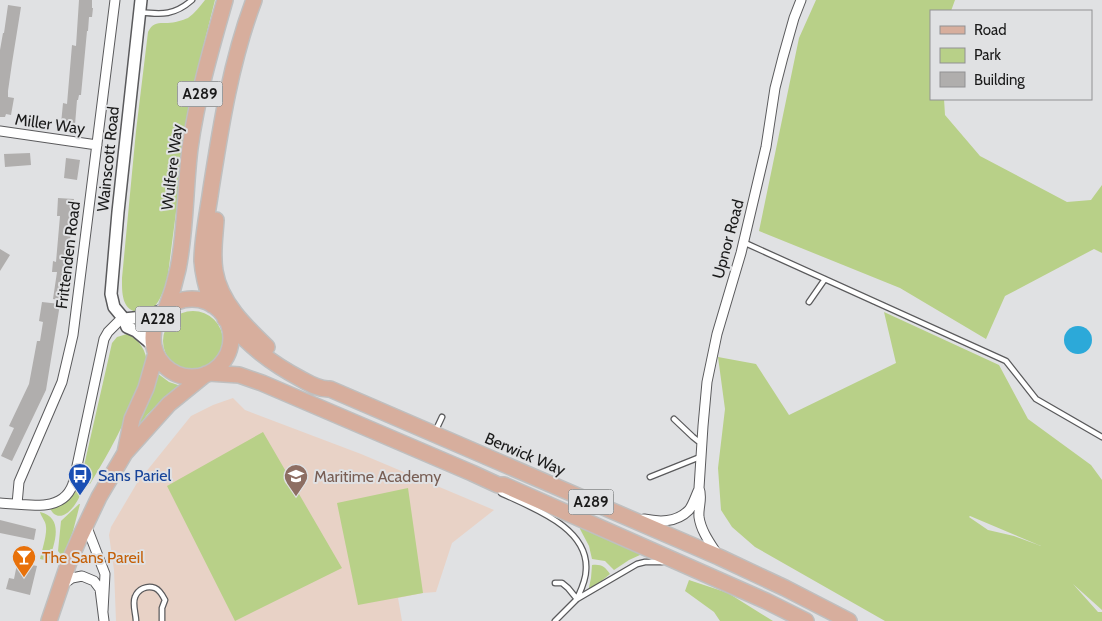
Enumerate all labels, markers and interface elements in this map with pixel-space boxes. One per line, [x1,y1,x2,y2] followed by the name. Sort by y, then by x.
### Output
[930,10,1092,100] legend
[974,21,1007,39] text: Road
[974,46,1001,64] text: Park
[974,71,1025,89] text: Building
[178,82,222,106] road number: A289
[93,105,123,213] street label: Wainscott Road
[14,110,86,138] street label: Miller Way
[157,123,187,211] street label: Wulfere Way
[708,197,748,281] street label: Upnor Road
[52,200,84,310] street label: Frittenden Road
[136,306,180,332] road number: A228
[482,428,568,480] street label: Berwick Way
[67,462,93,496] bus stop icon: Sans Pariel
[283,463,309,497] school or university icon: Maritime Academy
[98,466,171,485] place label: Sans Pariel
[314,467,441,486] place label: Maritime Academy
[568,490,614,514] road number: A289
[11,544,37,578] bar icon: The Sans Pareil
[42,548,144,567] place label: The Sans Pareil

